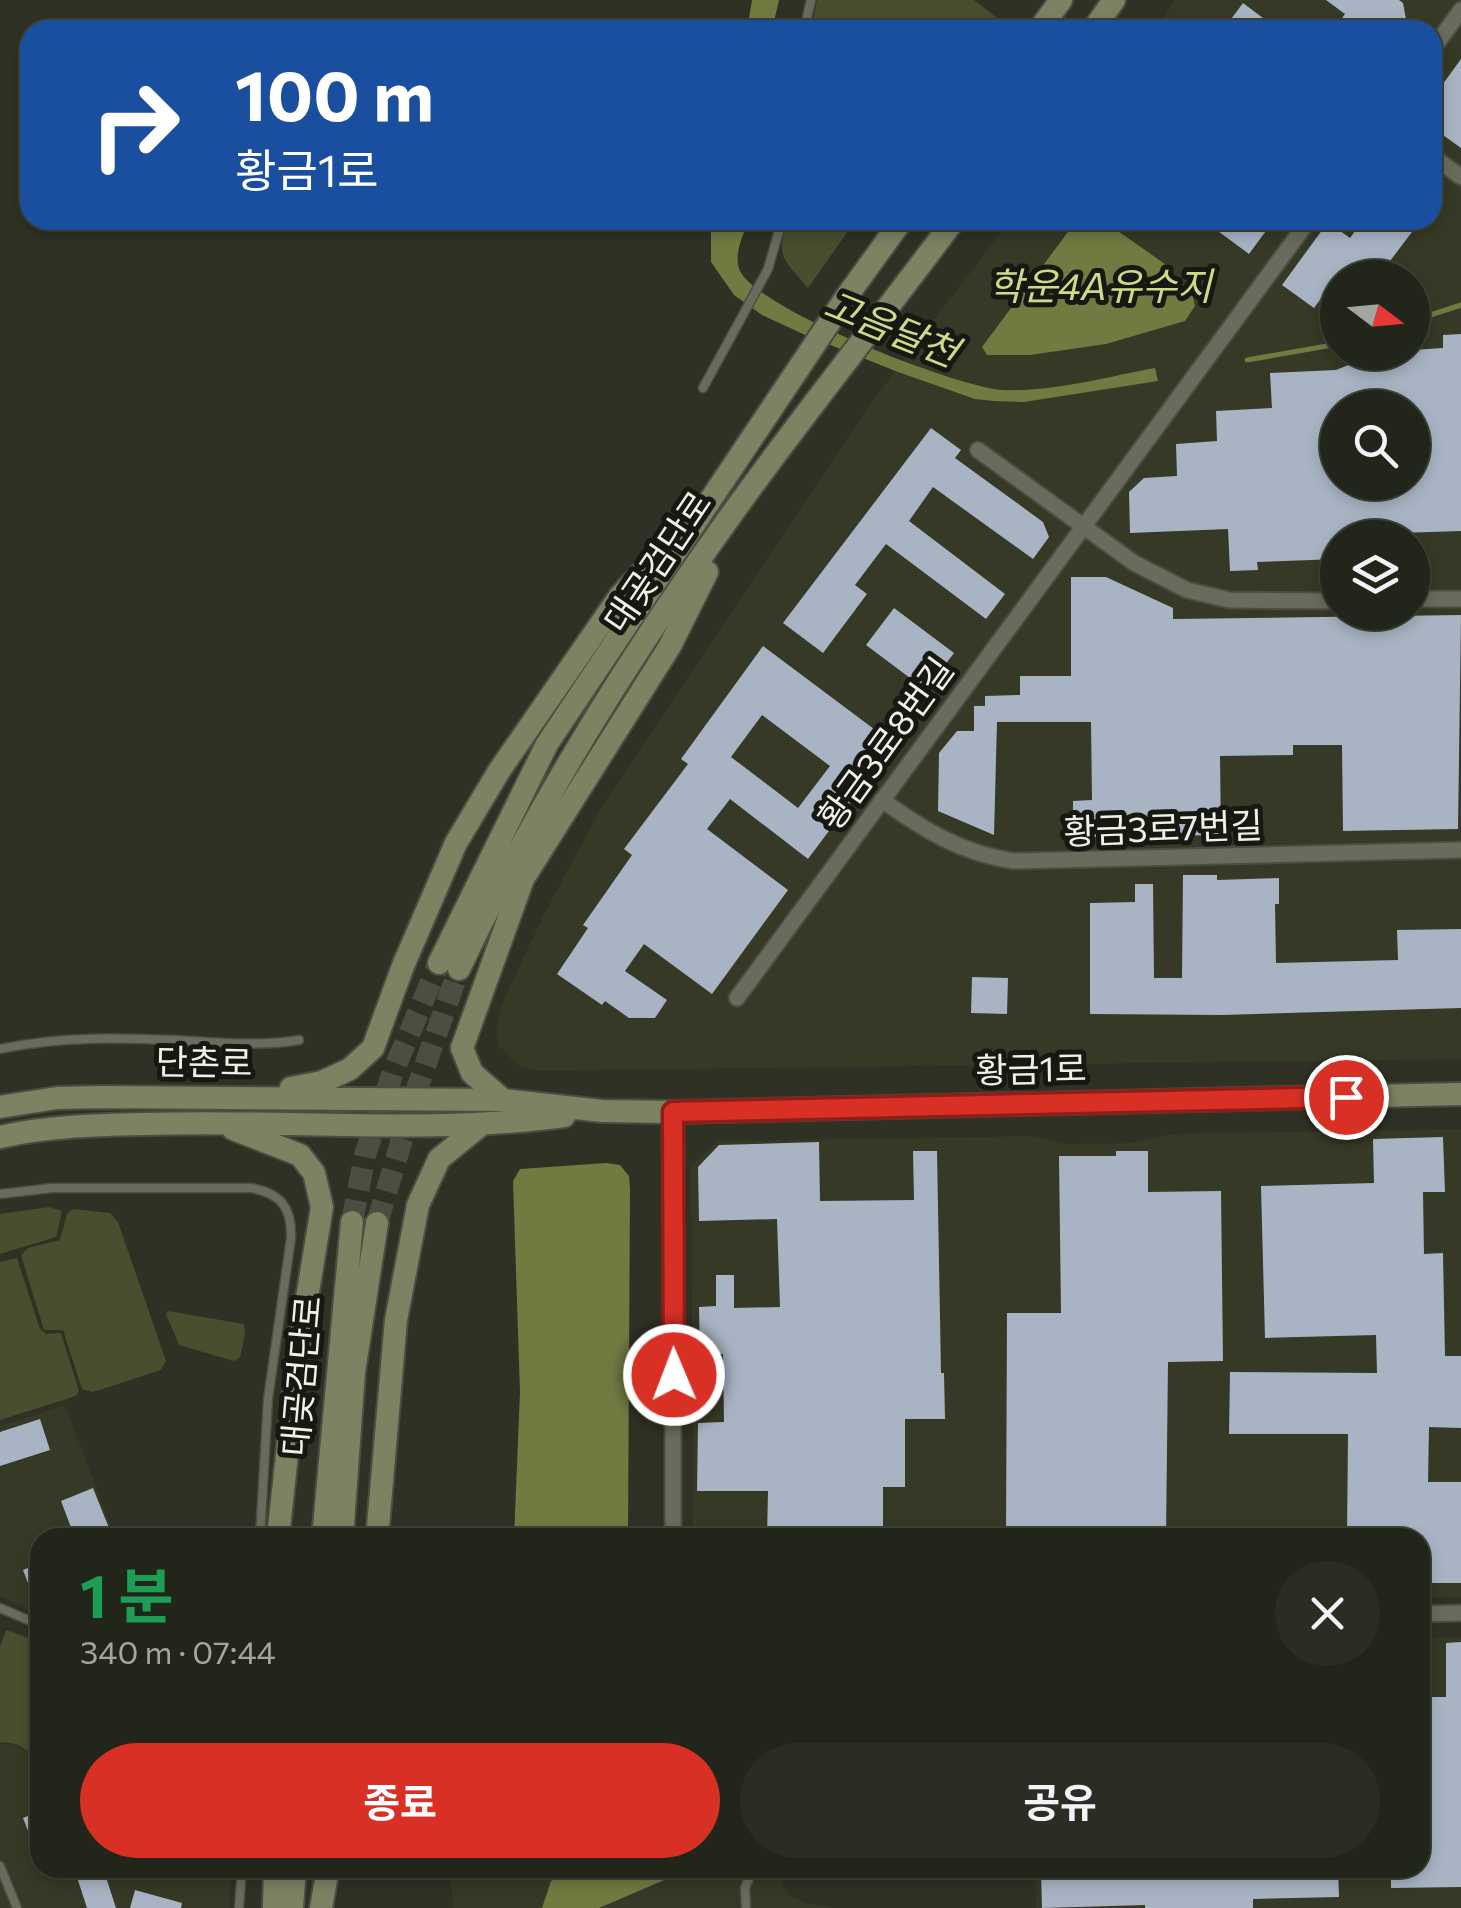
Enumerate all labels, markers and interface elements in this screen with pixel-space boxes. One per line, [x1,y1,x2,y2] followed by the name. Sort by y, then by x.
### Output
[235,50,434,135] text: 100 m
[70,60,200,190] icon: right
[235,141,378,196] text: 황금1로
[1320,260,1430,370] north arrow
[1320,260,1430,630] map controls
[988,261,1215,308] water label: 학운4A유수지
[818,279,969,376] water label: 고음달천
[1320,390,1430,500] button: search
[593,482,719,639] street label: 대곶검단로
[1320,520,1430,630] button: layers
[807,648,961,837] street label: 황금3로8번길
[1062,802,1263,851] street label: 황금3로7번길
[155,1038,253,1083] street label: 단촌로
[975,1045,1087,1090] street label: 황금1로
[1304,1055,1389,1140] pin
[1319,1070,1374,1125] icon: arrive
[271,1294,328,1458] street label: 대곶검단로
[622,1323,726,1427] position arrow
[80,1557,174,1630] text: 1 분
[1275,1561,1380,1666] button: close
[80,1631,276,1671] text: 340 m · 07:44
[80,1743,720,1858] button: 종료
[740,1743,1380,1858] button: 공유

